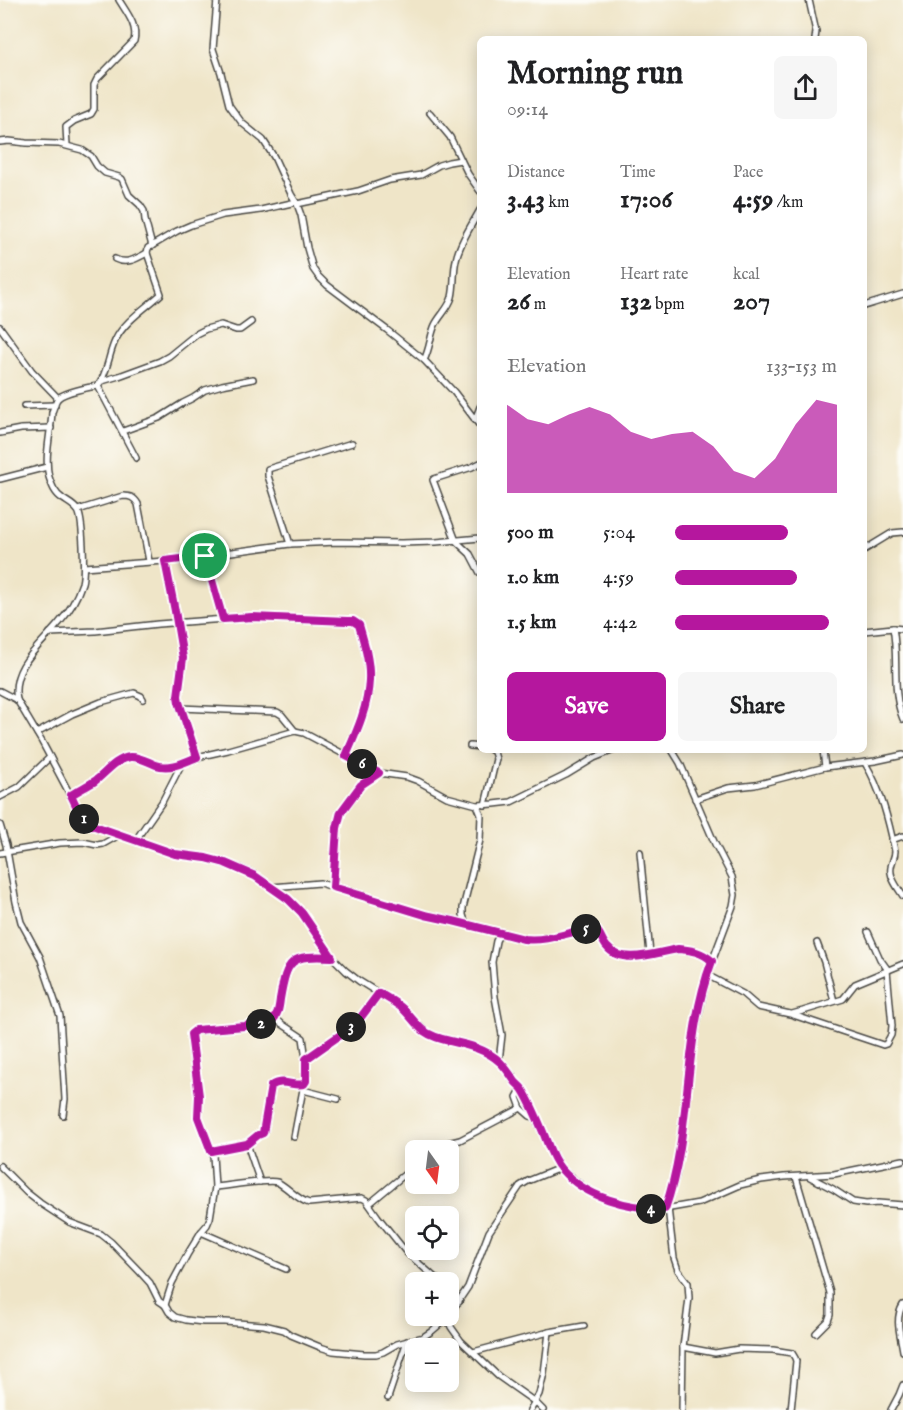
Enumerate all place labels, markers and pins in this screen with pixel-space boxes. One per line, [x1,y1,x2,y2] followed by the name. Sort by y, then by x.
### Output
[179,530,230,581] pin
[347,749,377,779] pin: 6
[69,804,99,834] pin: 1
[571,914,601,944] pin: 5
[246,1009,276,1039] pin: 2
[336,1012,366,1042] pin: 3
[636,1194,666,1224] pin: 4

